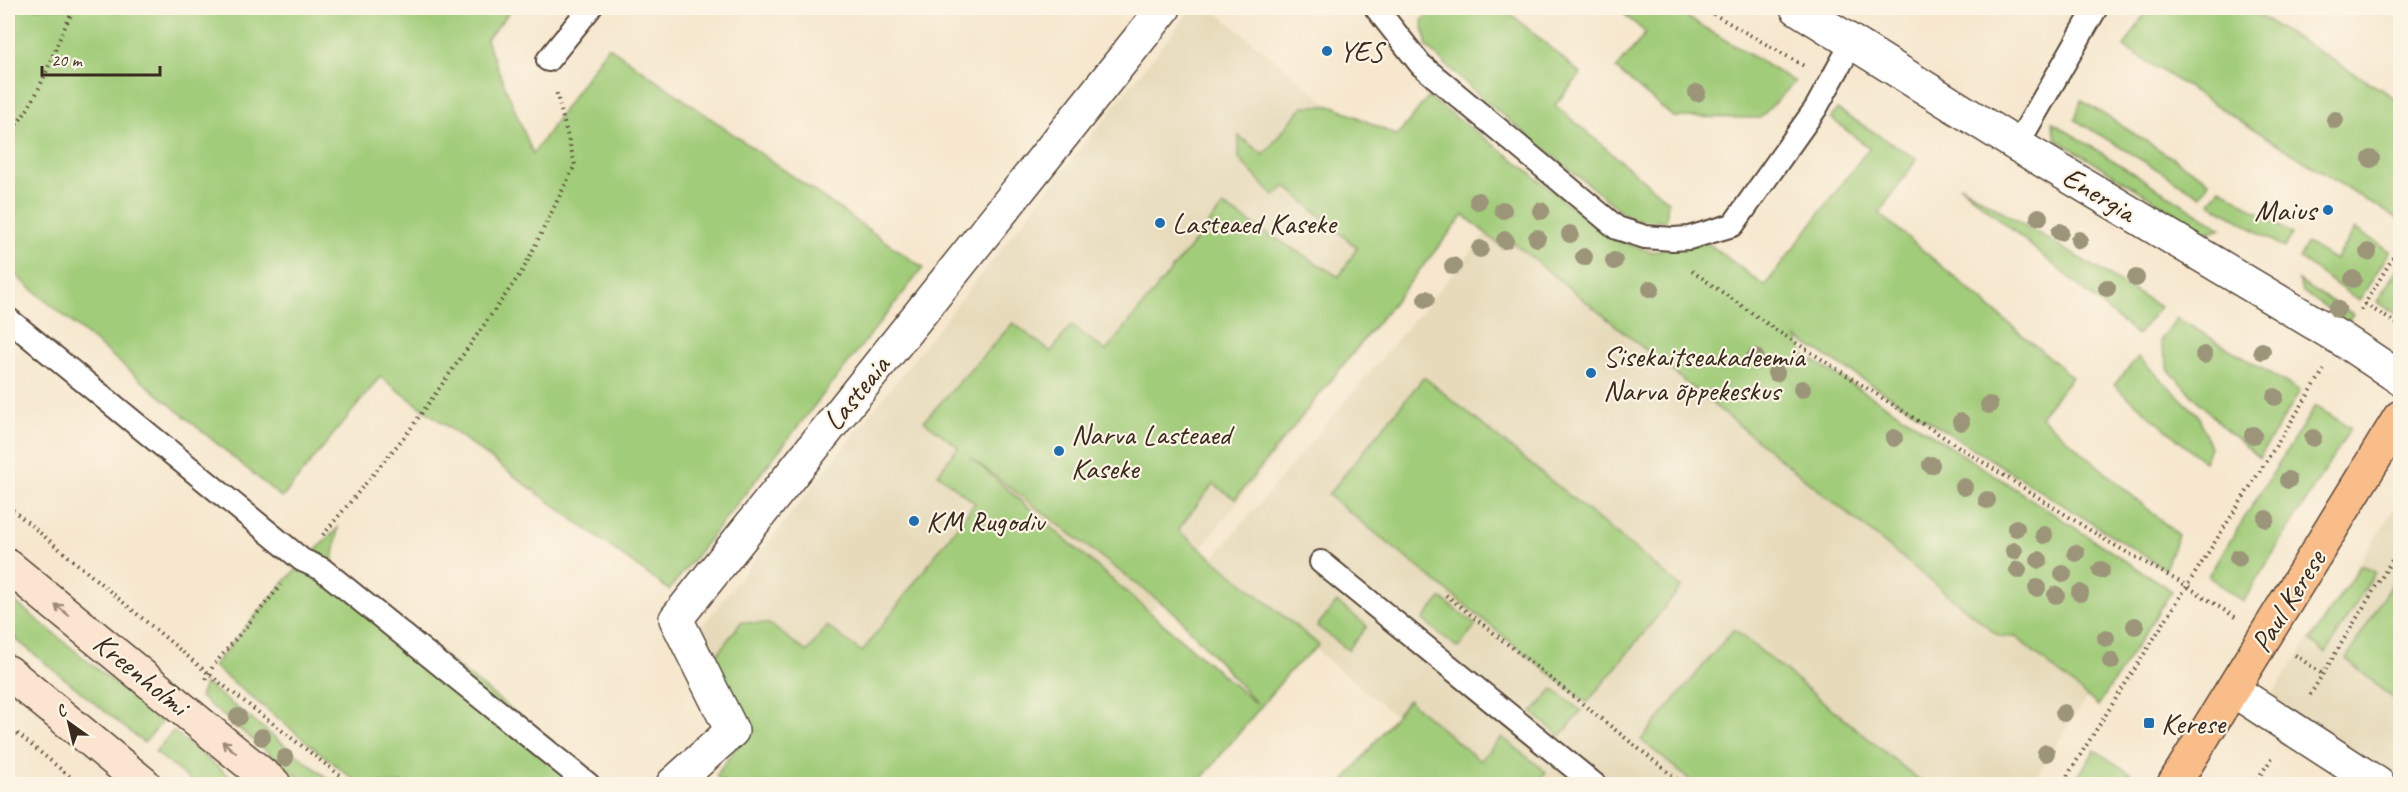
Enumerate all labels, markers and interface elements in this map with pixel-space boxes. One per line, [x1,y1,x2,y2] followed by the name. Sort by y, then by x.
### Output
[1339,32,1386,70] place label: YES
[42,39,160,77] scale bar
[1320,44,1334,58] marker: YES
[51,49,84,71] text: 20 m
[2056,158,2145,232] street label: Energia
[2254,191,2319,229] place label: Maius
[2321,203,2335,217] marker: Maius
[1172,204,1338,242] place label: Lasteaed Kaseke
[1153,216,1167,230] marker: Lasteaed Kaseke
[1603,337,1807,409] place label: Sisekaitseakadeemia Narva õppekeskus
[814,346,899,438] street label: Lasteaia
[1584,366,1598,380] marker: Sisekaitseakadeemia Narva õppekeskus
[1071,415,1235,487] place label: Narva Lasteaed Kaseke
[1052,444,1066,458] marker: Narva Lasteaed Kaseke
[926,502,1047,540] place label: KM Rugodiv
[907,514,921,528] marker: KM Rugodiv
[2242,541,2335,659] street label: Paul Kerese
[55,603,70,617] one-way arrow
[86,624,199,726] street label: Kreenholmi
[39,693,99,753] north arrow
[52,700,72,722] text: С
[2161,704,2227,742] place label: Kerese
[2142,716,2156,730] marker: Kerese
[222,740,237,754] one-way arrow

